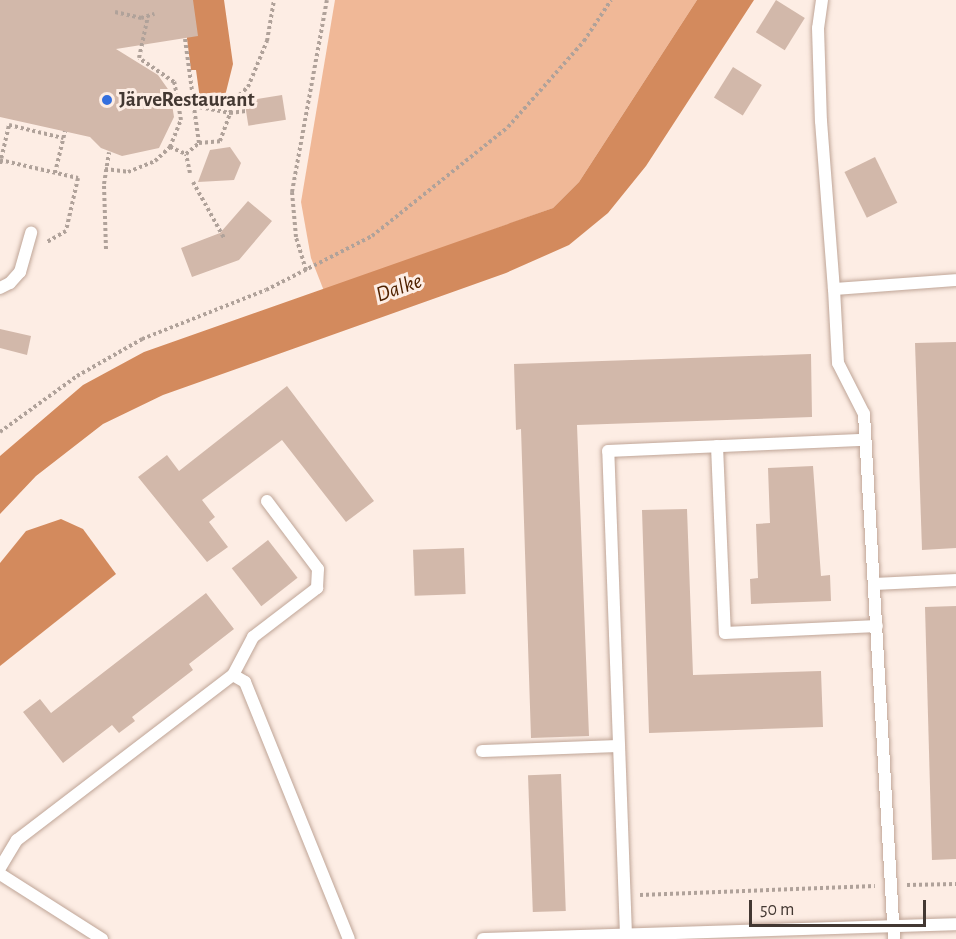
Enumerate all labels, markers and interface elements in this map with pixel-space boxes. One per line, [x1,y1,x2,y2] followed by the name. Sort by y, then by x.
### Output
[119,87,255,113] place label: JärveRestaurant
[100,93,114,107] marker: JärveRestaurant
[372,268,426,308] water label: Dalke
[752,888,929,926] scale bar
[760,901,794,919] text: 50 m

